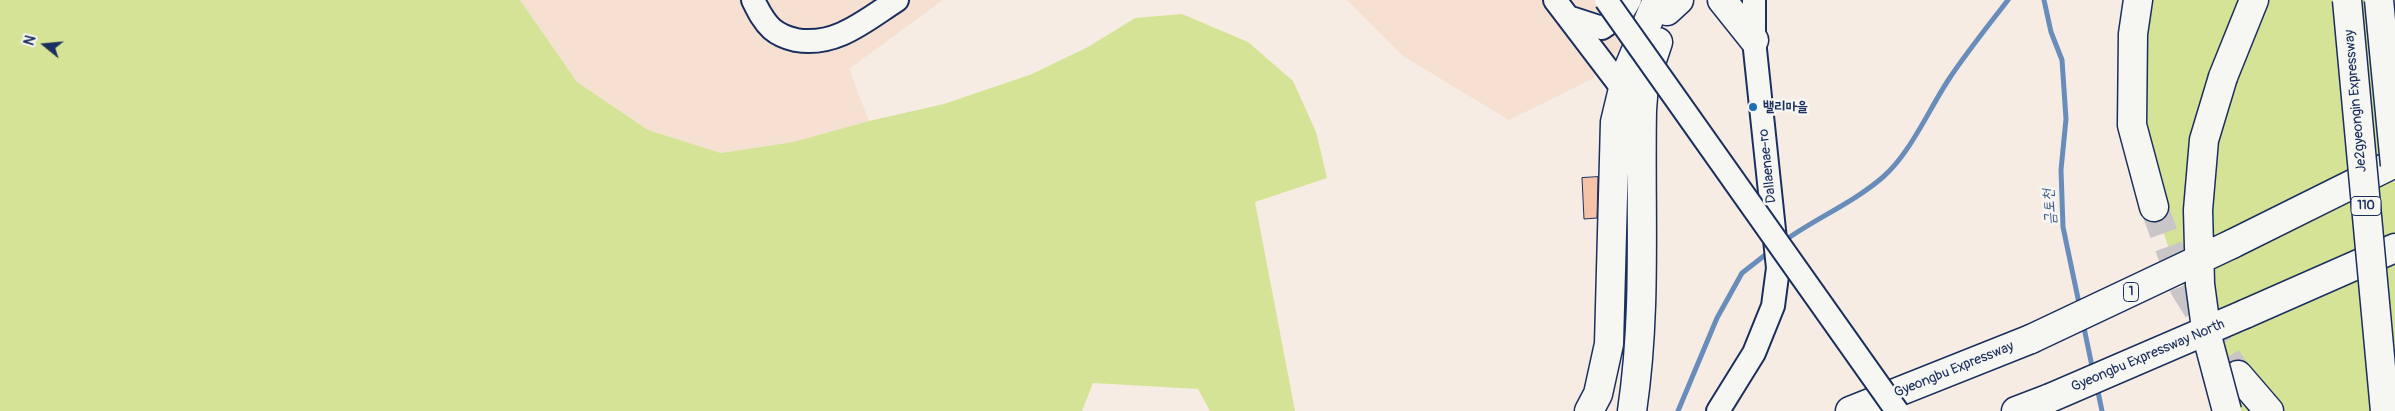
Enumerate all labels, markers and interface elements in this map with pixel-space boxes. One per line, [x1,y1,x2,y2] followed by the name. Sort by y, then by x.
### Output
[20,20,70,70] north arrow
[2341,29,2371,173] street label: Je2gyeongin Expressway
[21,33,40,47] text: N
[1763,99,1808,115] place label: 밸리마을
[1747,101,1759,113] marker: 밸리마을
[1756,128,1780,204] street label: Dallaenae-ro
[2040,188,2060,226] water label: 금토천
[2351,197,2381,216] road number: 110
[2124,282,2138,302] road number: 1
[2069,316,2227,396] street label: Gyeongbu Expressway North
[1892,338,2016,402] street label: Gyeongbu Expressway

